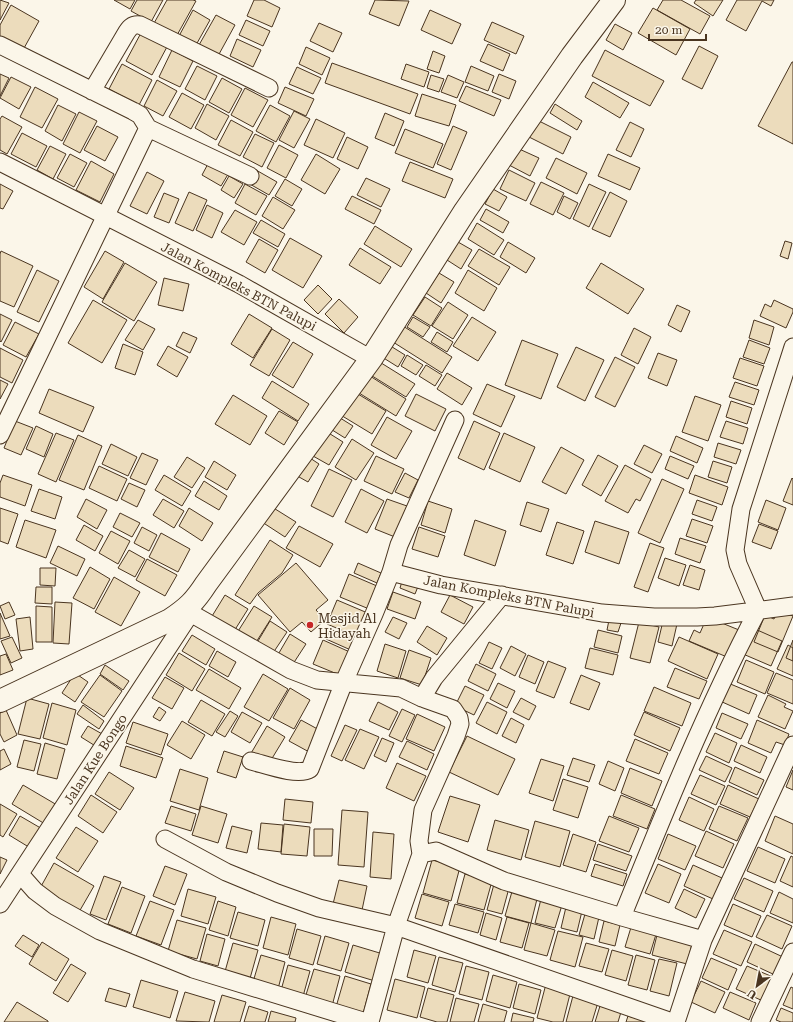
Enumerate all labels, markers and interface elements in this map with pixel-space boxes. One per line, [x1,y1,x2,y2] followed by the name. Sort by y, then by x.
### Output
[649,16,706,42] scale bar
[655,23,682,37] text: 20 m
[159,239,319,334] street label: Jalan Kompleks BTN Palupi
[422,573,596,620] street label: Jalan Kompleks BTN Palupi
[318,611,377,641] place label: Mesjid Al Hidayah
[305,620,315,630] marker: Mesjid Al Hidayah
[61,711,130,807] street label: Jalan Kue Bongo
[737,966,777,1006] north arrow
[744,986,759,1002] text: U

